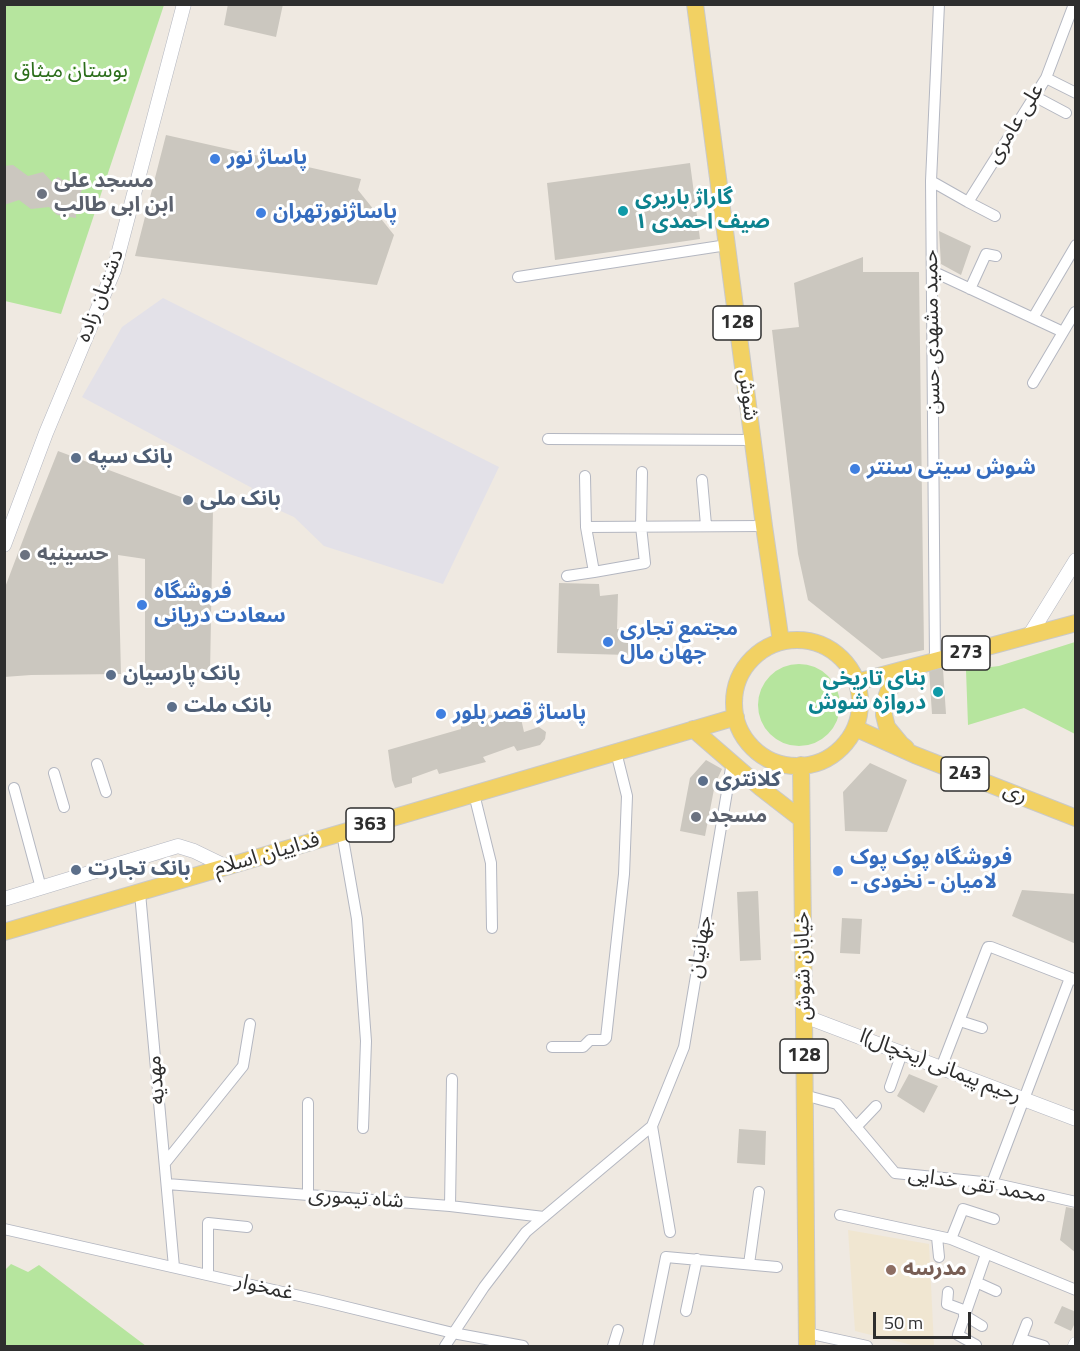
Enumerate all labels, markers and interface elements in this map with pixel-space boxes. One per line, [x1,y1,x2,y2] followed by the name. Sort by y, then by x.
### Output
[14,59,128,85] park label: بوستان میثاق
[982,80,1050,168] street label: علی عامری
[227,146,307,172] place label: پاساژ نور
[208,152,222,166] marker: پاساژ نور
[54,169,174,219] place label: مسجد علی ابن ابی طالب
[635,186,770,236] place label: گاراژ باربری صیف احمدی ۱
[35,187,49,201] marker: مسجد علی ابن ابی طالب
[273,200,397,226] place label: پاساژنورتهران
[616,204,630,218] marker: گاراژ باربری صیف احمدی ۱
[254,206,268,220] marker: پاساژنورتهران
[72,246,130,346] street label: دشتبان زاده
[919,249,947,415] street label: حمید مشهدی حسن
[713,306,761,340] road number: 128
[731,368,763,422] street label: شوش
[88,445,173,471] place label: بانک سپه
[69,451,83,465] marker: بانک سپه
[867,456,1036,482] place label: شوش سیتی سنتر
[848,462,862,476] marker: شوش سیتی سنتر
[200,487,281,513] place label: بانک ملی
[181,493,195,507] marker: بانک ملی
[37,542,109,568] place label: حسینیه
[18,548,32,562] marker: حسینیه
[154,580,286,630] place label: فروشگاه سعادت دریانی
[135,598,149,612] marker: فروشگاه سعادت دریانی
[620,617,738,667] place label: مجتمع تجاری جهان مال
[601,635,615,649] marker: مجتمع تجاری جهان مال
[942,636,990,670] road number: 273
[123,662,241,688] place label: بانک پارسیان
[808,667,926,717] place label: بنای تاریخی دروازه شوش
[104,668,118,682] marker: بانک پارسیان
[931,685,945,699] marker: بنای تاریخی دروازه شوش
[184,694,272,720] place label: بانک ملت
[165,700,179,714] marker: بانک ملت
[453,701,586,727] place label: پاساژ قصر بلور
[434,707,448,721] marker: پاساژ قصر بلور
[941,757,989,791] road number: 243
[715,768,781,794] place label: کلانتری
[696,774,710,788] marker: کلانتری
[999,778,1031,810] street label: ری
[708,804,767,830] place label: مسجد
[346,808,394,842] road number: 363
[689,810,703,824] marker: مسجد
[211,828,323,882] street label: فداییان اسلام
[850,846,1012,896] place label: فروشگاه پوک پوک - لاميان - نخودی
[88,857,191,883] place label: بانک تجارت
[69,863,83,877] marker: بانک تجارت
[831,864,845,878] marker: فروشگاه پوک پوک - لاميان - نخودی
[790,911,818,1021] street label: خیابان شوش
[683,914,719,980] street label: جهانیان
[855,1025,1025,1109] street label: رحیم پیمانی (یخچال)ا
[780,1039,828,1073] road number: 128
[142,1054,172,1106] street label: مهدیه
[906,1163,1048,1209] street label: محمد تقی خدایی
[307,1183,405,1215] street label: شاه تیموری
[903,1257,967,1283] place label: مدرسه
[884,1263,898,1277] marker: مدرسه
[233,1269,295,1307] street label: غمخوار
[876,1300,974,1338] scale bar
[884,1309,923,1336] text: 50 m

